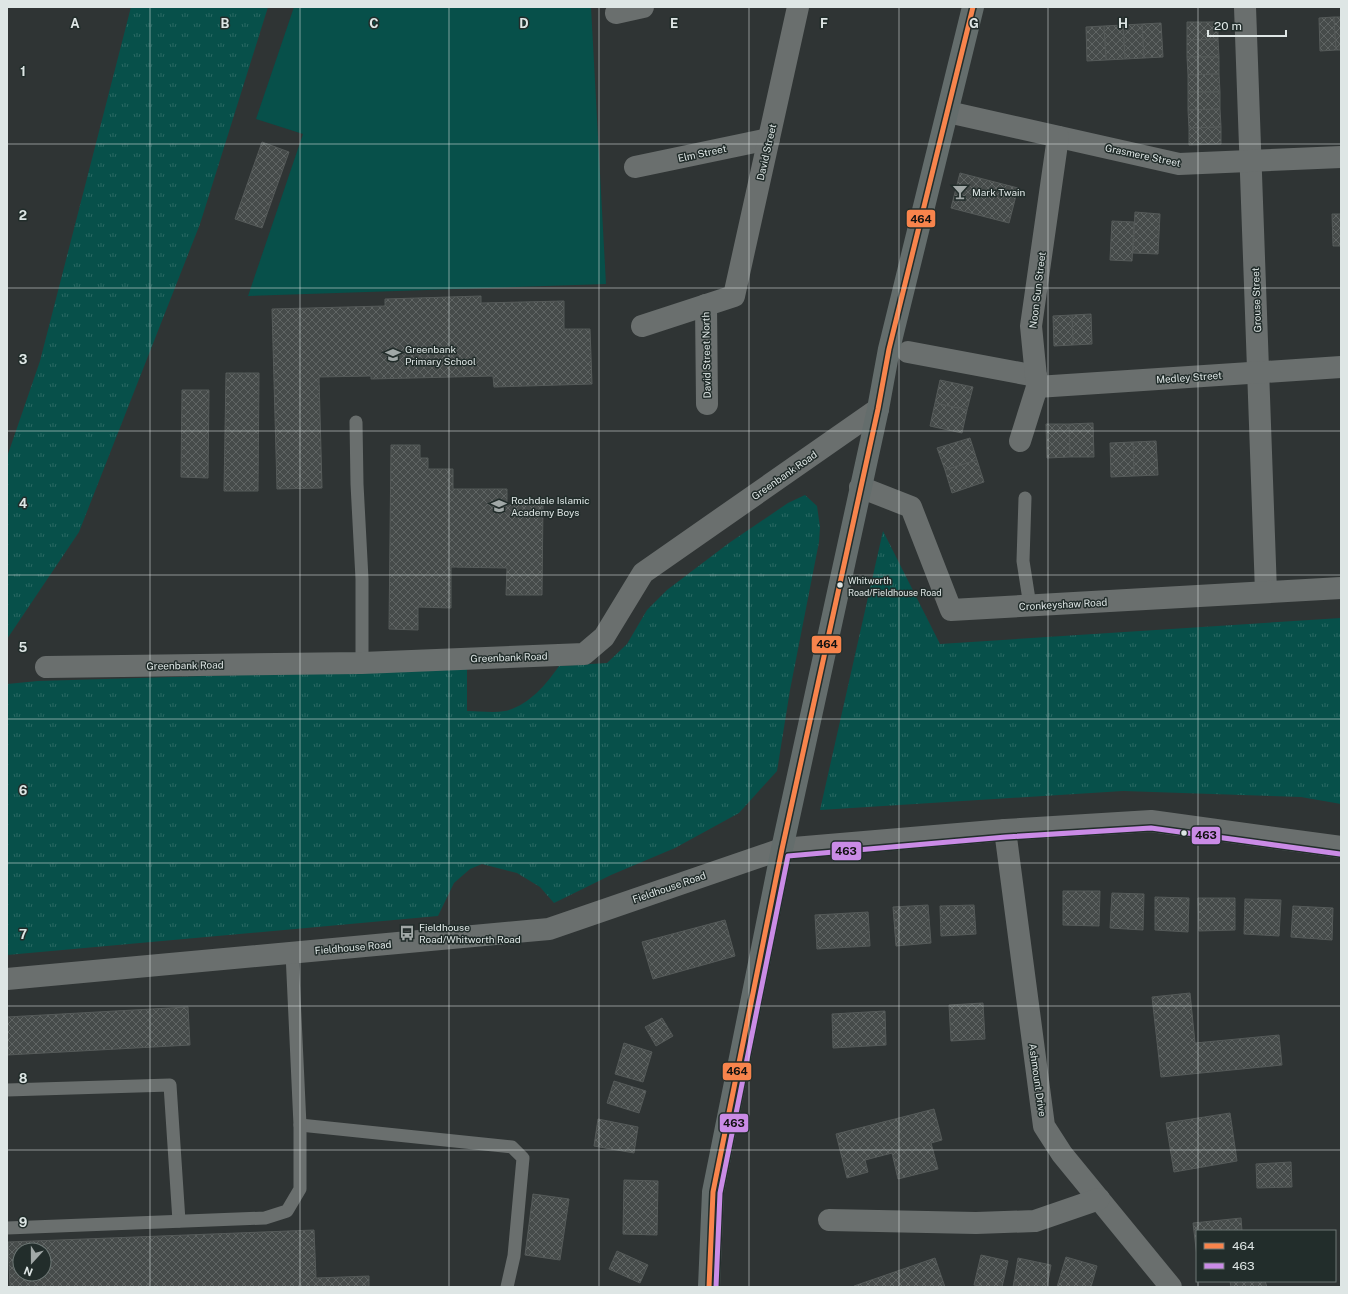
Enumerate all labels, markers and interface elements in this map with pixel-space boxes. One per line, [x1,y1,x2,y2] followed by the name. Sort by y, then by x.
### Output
[1208,12,1286,38] scale bar
[70,16,80,31] text: A
[221,16,230,31] text: B
[369,16,379,31] text: C
[519,16,529,31] text: D
[670,16,678,31] text: E
[820,16,828,31] text: F
[969,16,979,31] text: G
[1118,16,1128,31] text: H
[1214,19,1242,33] text: 20 m
[20,64,26,79] text: 1
[754,123,778,181] street label: David Street
[1104,141,1182,169] street label: Grasmere Street
[677,142,727,164] street label: Elm Street
[951,183,969,201] bar icon: Mark Twain
[972,186,1026,198] place label: Mark Twain
[19,208,27,223] text: 2
[906,209,936,228] line badge: 464
[910,213,932,225] text: 464
[1026,251,1048,329] street label: Noon Sun Street
[1249,267,1263,333] street label: Grouse Street
[699,311,713,398] street label: David Street North
[405,343,476,367] place label: Greenbank Primary School
[384,346,402,364] school or university icon: Greenbank Primary School
[19,352,28,367] text: 3
[1156,369,1222,385] street label: Medley Street
[749,448,819,502] street label: Greenbank Road
[511,494,590,518] place label: Rochdale Islamic Academy Boys
[19,496,28,511] text: 4
[490,497,508,515] school or university icon: Rochdale Islamic Academy Boys
[848,575,942,598] place label: Whitworth Road/Fieldhouse Road
[835,580,845,590] marker: Whitworth Road/Fieldhouse Road
[1019,596,1107,612] street label: Cronkeyshaw Road
[811,635,842,654] line badge: 464
[816,638,838,650] text: 464
[19,640,28,655] text: 5
[470,650,548,664] street label: Greenbank Road
[146,658,224,672] street label: Greenbank Road
[19,783,28,798] text: 6
[1191,826,1221,845] line badge: 463
[1179,828,1189,838] unlabelled marker
[1195,829,1217,841] text: 463
[831,841,862,861] line badge: 463
[835,845,857,857] text: 463
[631,869,707,905] street label: Fieldhouse Road
[419,921,521,945] place label: Fieldhouse Road/Whitworth Road
[398,924,416,942] bus stop icon: Fieldhouse Road/Whitworth Road
[19,927,27,942] text: 7
[314,938,392,956] street label: Fieldhouse Road
[1027,1043,1049,1118] street label: Ashmount Drive
[722,1062,752,1081] line badge: 464
[726,1065,748,1077] text: 464
[19,1071,28,1086] text: 8
[719,1113,749,1133] line badge: 463
[723,1117,745,1129] text: 463
[19,1215,27,1230] text: 9
[1196,1230,1336,1282] legend
[1232,1239,1255,1253] text: 464
[12,1242,52,1282] north arrow
[1232,1259,1255,1273] text: 463
[22,1264,35,1278] text: N

